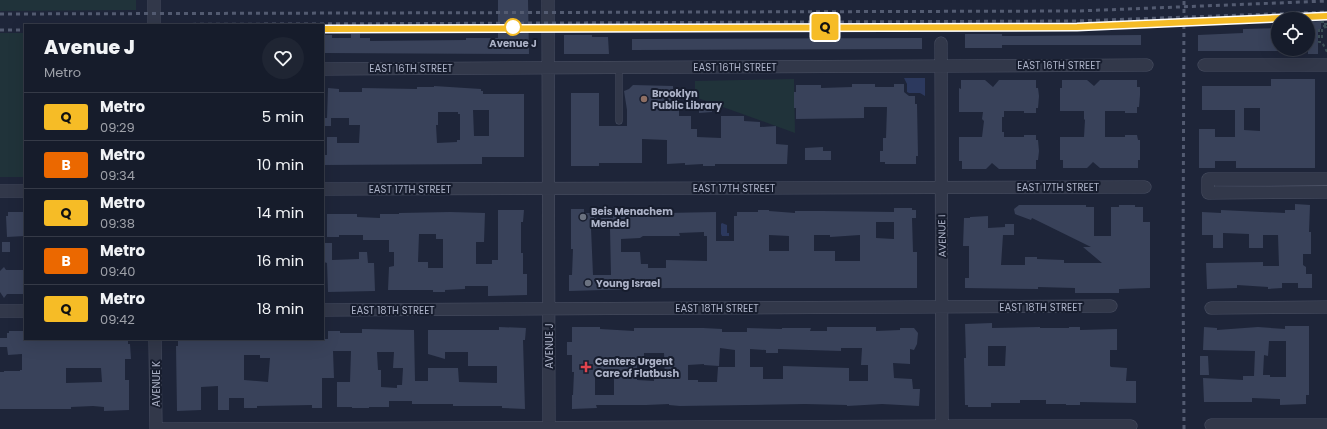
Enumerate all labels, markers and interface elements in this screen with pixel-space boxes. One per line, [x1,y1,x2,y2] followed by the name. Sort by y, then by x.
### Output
[1271,12,1315,56] map controls
[1271,12,1315,56] button: locate
[812,14,838,40] line badge: Q
[819,17,831,37] text: Q
[504,18,522,36] marker: Avenue J
[44,34,135,61] text: Avenue J
[489,36,537,51] place label: Avenue J
[262,37,304,79] button: heart
[1017,58,1101,73] street label: EAST 16TH STREET
[693,60,777,75] street label: EAST 16TH STREET
[369,61,453,76] street label: EAST 16TH STREET
[44,63,81,82] text: Metro
[652,86,723,113] place label: Brooklyn Public Library
[639,94,649,104] marker: Brooklyn Public Library
[100,96,145,117] text: Metro
[262,106,304,127] text: 5 min
[60,107,72,127] text: Q
[100,118,135,137] text: 09:29
[100,144,145,165] text: Metro
[257,154,304,175] text: 10 min
[61,155,71,175] text: B
[100,166,135,185] text: 09:34
[1017,180,1100,195] street label: EAST 17TH STREET
[693,181,776,196] street label: EAST 17TH STREET
[369,182,452,197] street label: EAST 17TH STREET
[100,192,145,213] text: Metro
[257,202,304,223] text: 14 min
[60,203,72,223] text: Q
[591,204,673,231] place label: Beis Menachem Mendel
[578,212,588,222] marker: Beis Menachem Mendel
[100,214,135,233] text: 09:38
[934,215,950,257] street label: AVENUE I
[100,240,145,261] text: Metro
[257,250,304,271] text: 16 min
[61,251,71,271] text: B
[100,262,135,281] text: 09:40
[596,276,660,291] place label: Young Israel
[583,278,593,288] marker: Young Israel
[100,288,145,309] text: Metro
[257,298,304,319] text: 18 min
[60,299,72,319] text: Q
[999,300,1083,315] street label: EAST 18TH STREET
[675,301,759,316] street label: EAST 18TH STREET
[351,303,435,318] street label: EAST 18TH STREET
[100,310,135,329] text: 09:42
[542,323,557,369] street label: AVENUE J
[595,354,679,381] place label: Centers Urgent Care of Flatbush
[149,361,164,407] street label: AVENUE K
[580,361,592,373] marker: Centers Urgent Care of Flatbush

